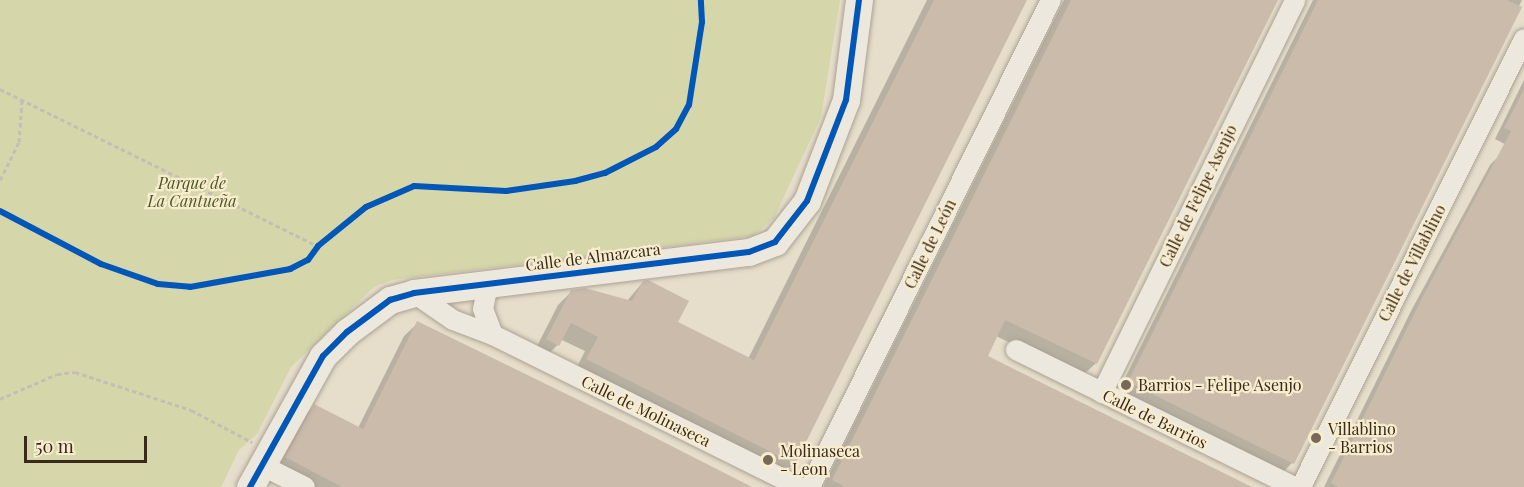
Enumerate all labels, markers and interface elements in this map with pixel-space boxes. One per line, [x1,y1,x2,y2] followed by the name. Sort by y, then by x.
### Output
[1155,121,1241,271] street label: Calle de Felipe Asenjo
[147,173,237,211] park label: Parque de La Cantueña
[900,196,960,292] street label: Calle de León
[1374,201,1450,325] street label: Calle de Villablino
[524,239,662,275] street label: Calle de Almazcara
[578,371,714,451] street label: Calle de Molinaseca
[1138,375,1302,395] place label: Barrios - Felipe Asenjo
[1119,378,1133,392] marker: Barrios - Felipe Asenjo
[1099,385,1211,453] street label: Calle de Barrios
[1328,419,1396,457] place label: Villablino - Barrios
[27,424,150,462] scale bar
[1309,431,1323,445] marker: Villablino - Barrios
[35,434,74,458] text: 50 m
[780,441,860,479] place label: Molinaseca - Leon
[761,453,775,467] marker: Molinaseca - Leon

